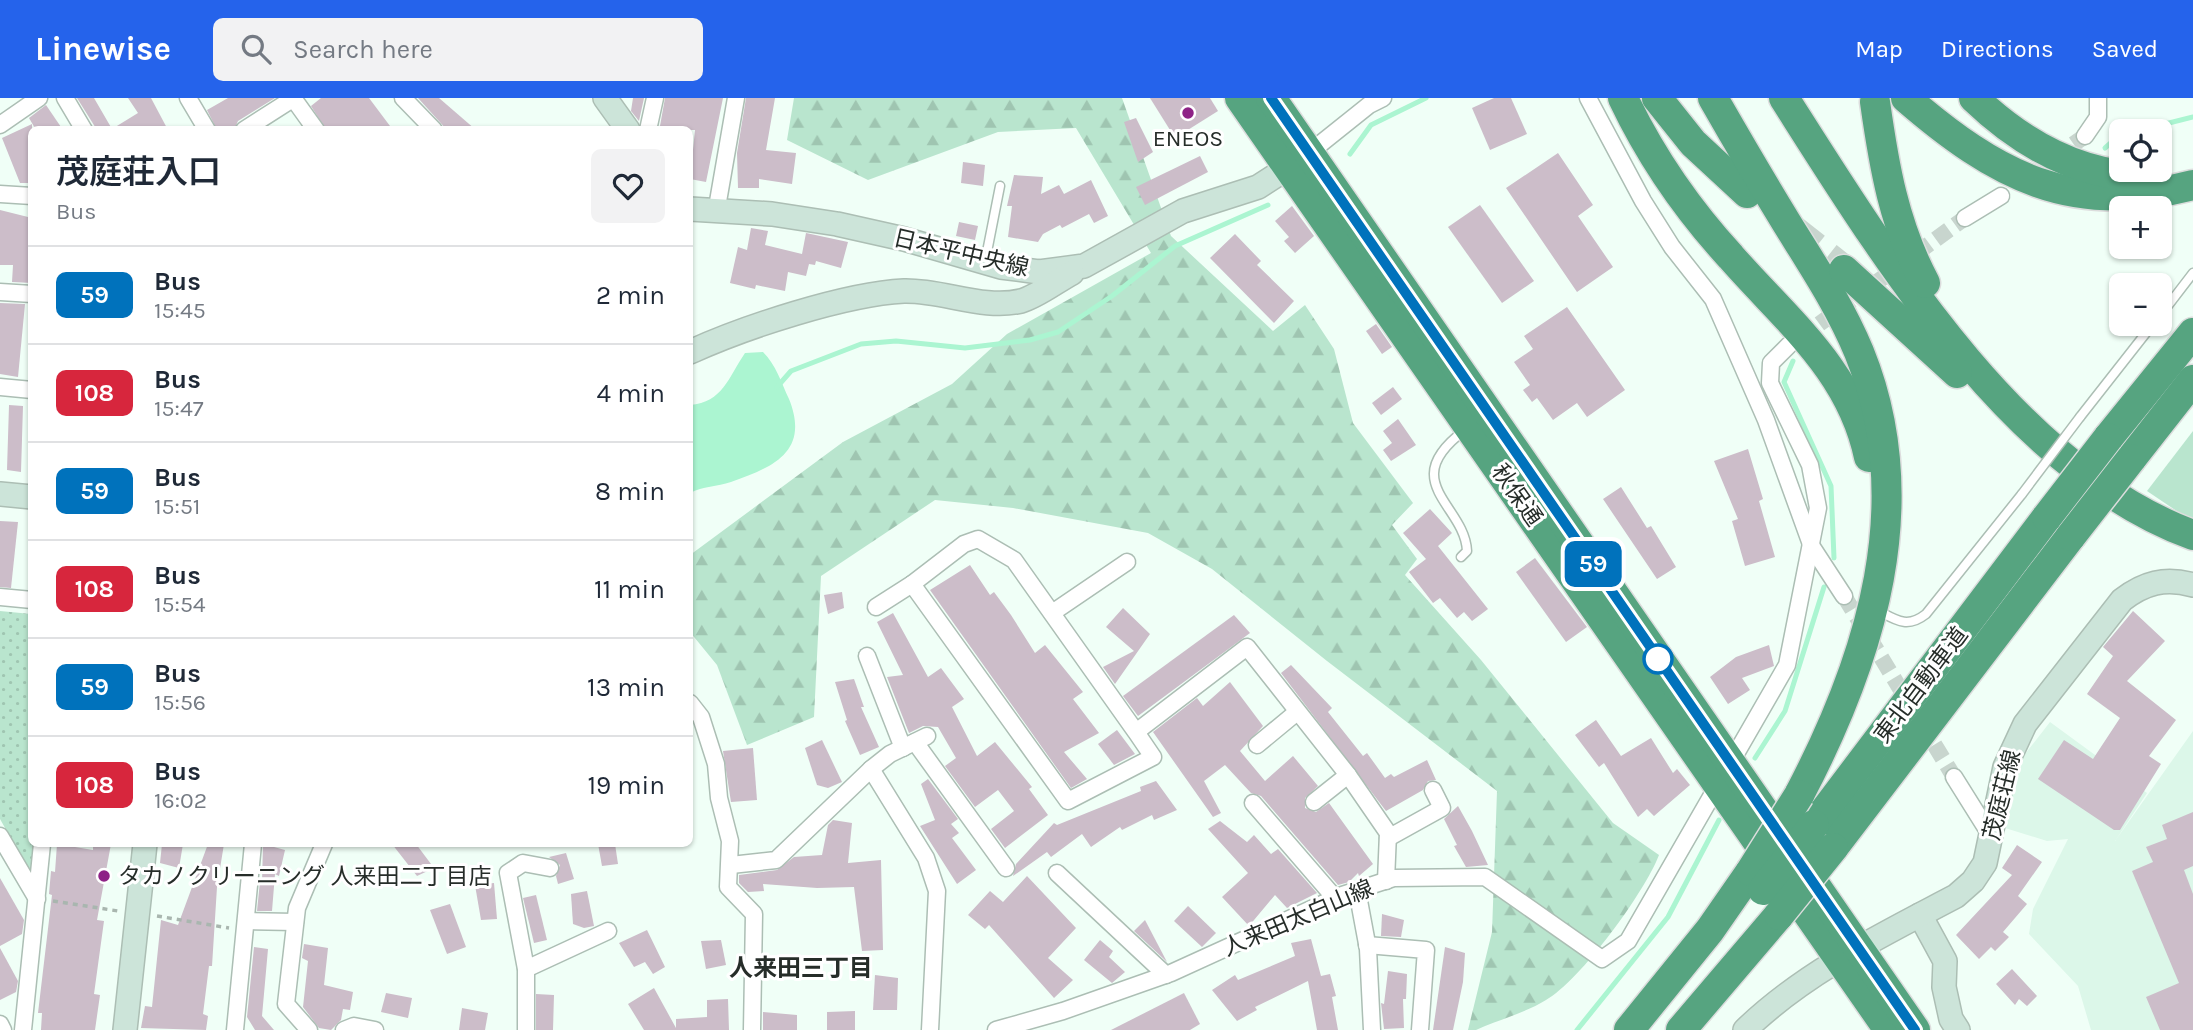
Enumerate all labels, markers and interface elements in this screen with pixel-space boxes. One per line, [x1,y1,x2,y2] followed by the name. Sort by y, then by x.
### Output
[213,18,703,81] search box
[35,30,171,68] text: Linewise
[237,30,275,68] icon: search
[293,34,433,65] text: Search here
[1855,35,1903,63] text: Map
[1941,35,2054,63] text: Directions
[2092,35,2158,63] text: Saved
[1180,105,1196,121] marker: ENEOS
[2109,119,2172,336] map controls
[2109,119,2172,182] button: locate
[1153,125,1223,152] place label: ENEOS
[591,149,665,223] button: heart
[56,153,221,191] text: 茂庭荘入口
[2109,196,2172,259] button: +
[56,198,96,225] text: Bus
[891,224,1031,282] street label: 日本平中央線
[154,266,201,297] text: Bus
[2109,273,2172,336] button: −
[596,280,665,311] text: 2 min
[80,281,109,309] text: 59
[154,297,206,324] text: 15:45
[154,364,201,395] text: Bus
[597,378,665,409] text: 4 min
[75,379,114,407] text: 108
[154,395,204,422] text: 15:47
[1486,459,1548,531] street label: 秋保通
[154,462,201,493] text: Bus
[595,476,665,507] text: 8 min
[80,477,109,505] text: 59
[154,493,200,520] text: 15:51
[1562,541,1624,587] line badge: 59
[1579,550,1607,578] text: 59
[154,560,201,591] text: Bus
[594,574,665,605] text: 11 min
[75,575,114,603] text: 108
[154,591,206,618] text: 15:54
[1869,622,1973,748] street label: 東北自動車道
[1643,644,1673,674] unlabelled marker
[154,658,201,689] text: Bus
[587,672,665,703] text: 13 min
[80,673,109,701] text: 59
[154,689,206,716] text: 15:56
[1978,747,2026,843] street label: 茂庭荘線
[154,756,201,787] text: Bus
[587,770,665,801] text: 19 min
[75,771,114,799] text: 108
[154,787,207,814] text: 16:02
[118,863,491,890] place label: タカノクリーニング 人来田二丁目店
[96,868,112,884] marker: タカノクリーニング 人来田二丁目店
[1219,874,1377,962] street label: 人来田太白山線
[729,954,873,982] district label: 人来田三丁目

